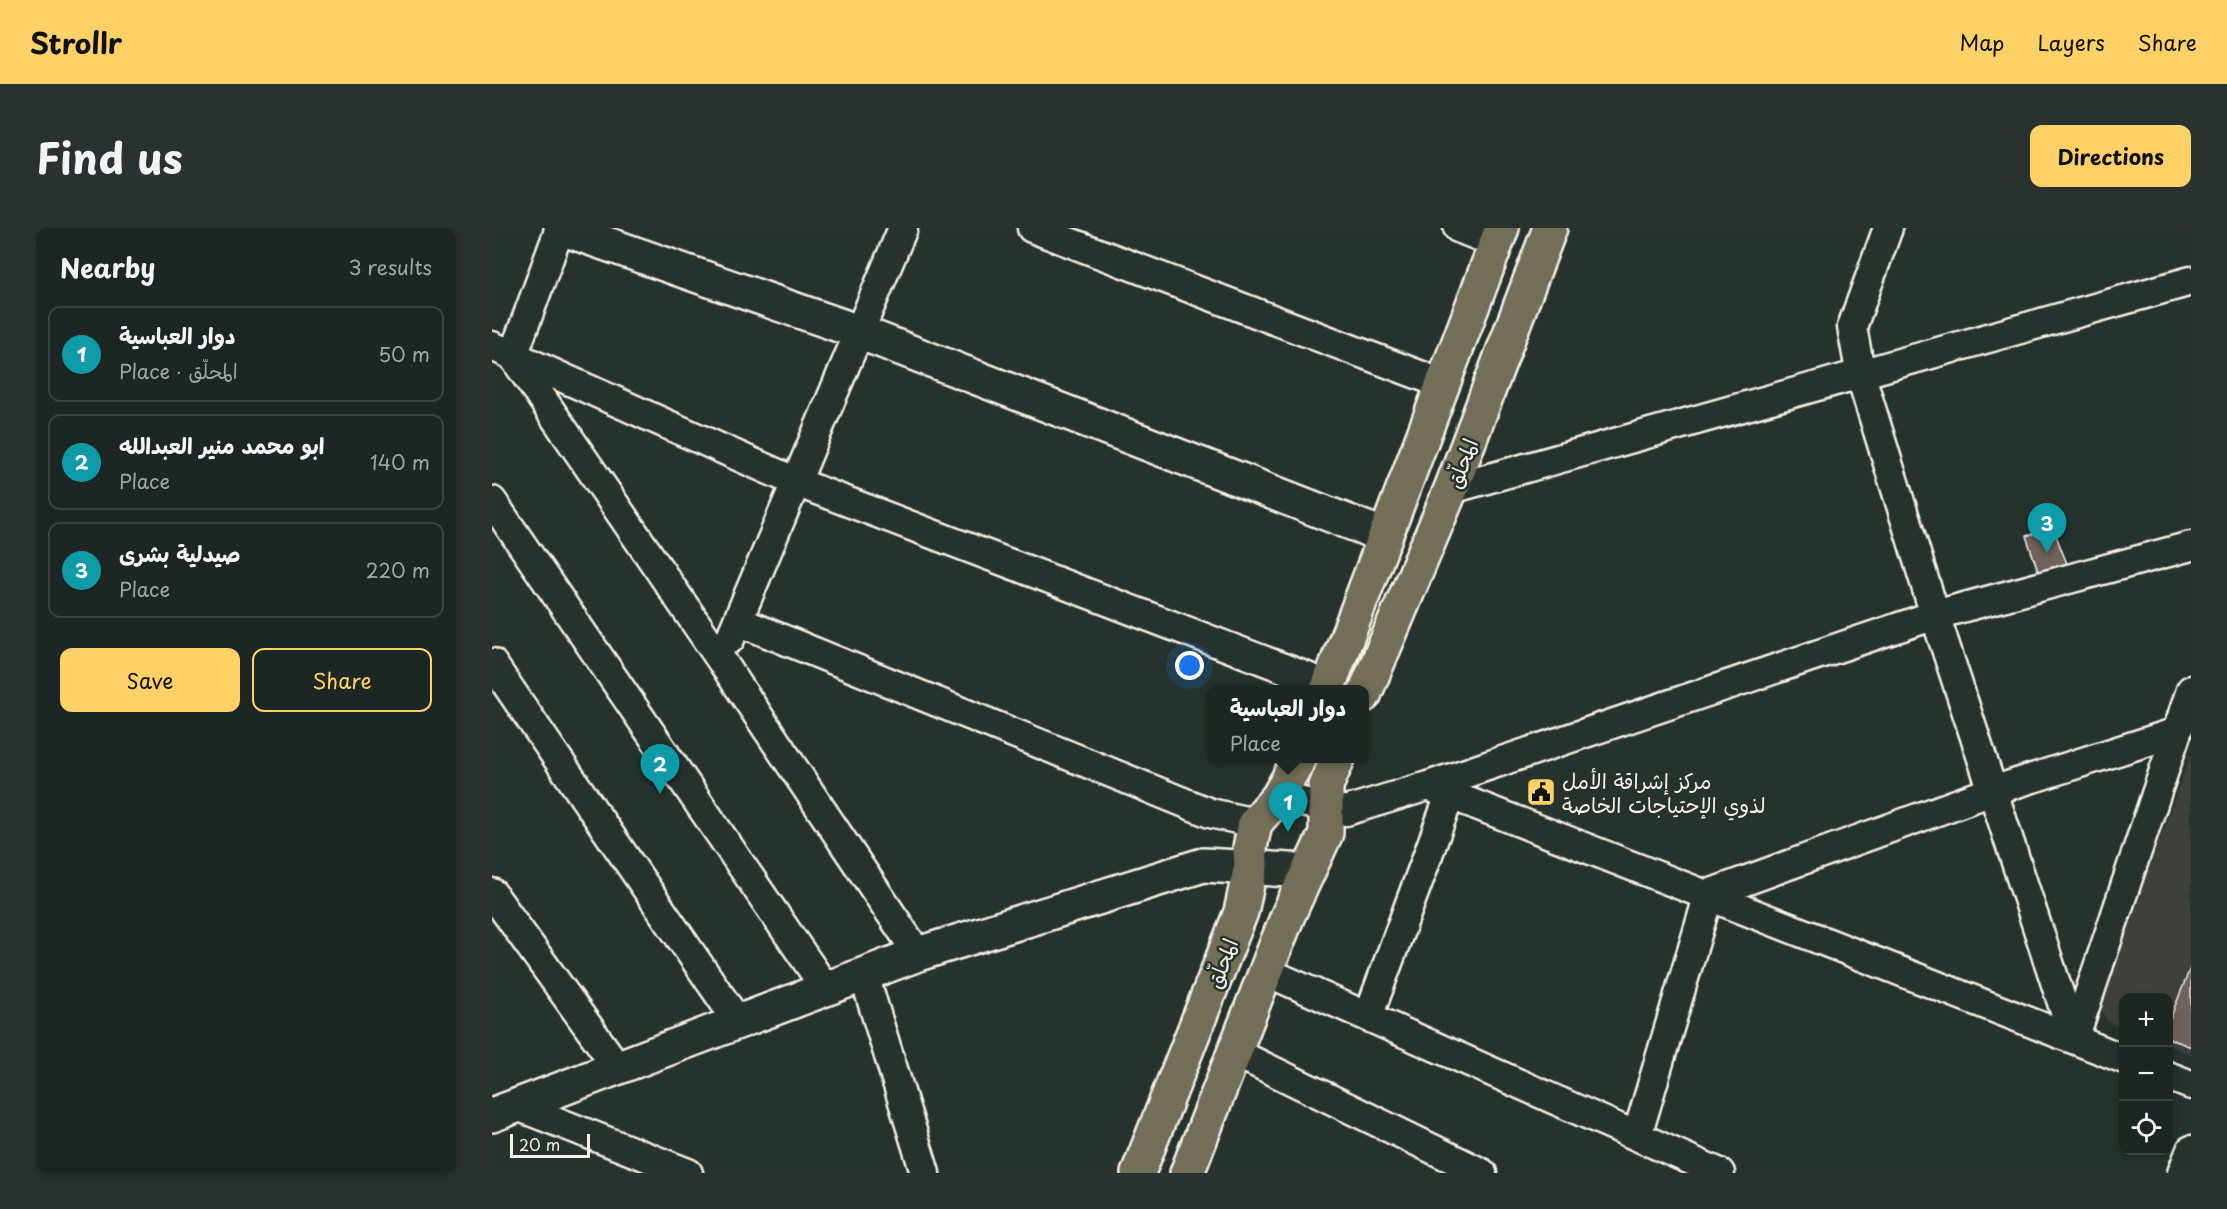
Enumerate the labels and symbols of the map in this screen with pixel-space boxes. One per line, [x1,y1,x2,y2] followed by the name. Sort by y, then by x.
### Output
[1437,433,1485,493] street label: المحلّق
[2028,504,2066,553] pin: 3
[1175,651,1204,680] your location
[640,744,680,794] pin: 2
[1562,764,1766,821] place label: مركز إشراقة الأمل لذوي الإحتياجات الخاصة
[1525,776,1557,808] public building icon: مركز إشراقة الأمل لذوي الإحتياجات الخاصة
[1268,782,1308,832] pin: 1
[1197,933,1245,993] street label: المحلّق
[510,1131,590,1158] scale bar

